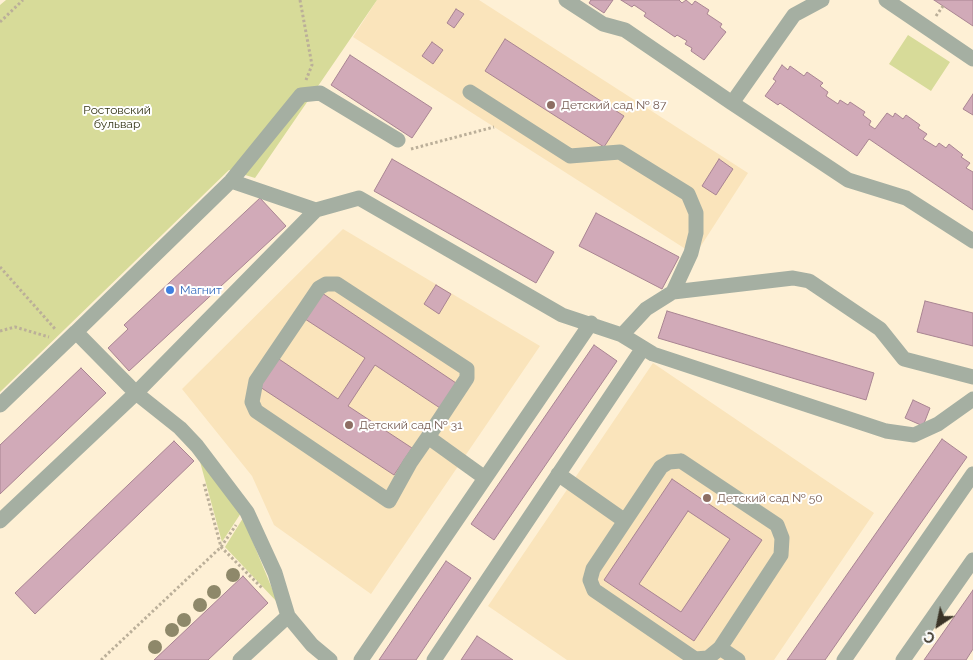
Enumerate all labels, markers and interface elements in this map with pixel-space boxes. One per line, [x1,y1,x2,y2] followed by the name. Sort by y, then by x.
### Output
[561,98,666,112] place label: Детский сад № 87
[545,99,557,111] marker: Детский сад № 87
[83,103,151,131] park label: Ростовский бульвар
[180,283,222,297] place label: Магнит
[164,284,176,296] marker: Магнит
[359,418,462,432] place label: Детский сад № 31
[343,419,355,431] marker: Детский сад № 31
[717,491,823,505] place label: Детский сад № 50
[701,492,713,504] marker: Детский сад № 50
[913,600,963,650] north arrow
[921,628,938,647] text: С

